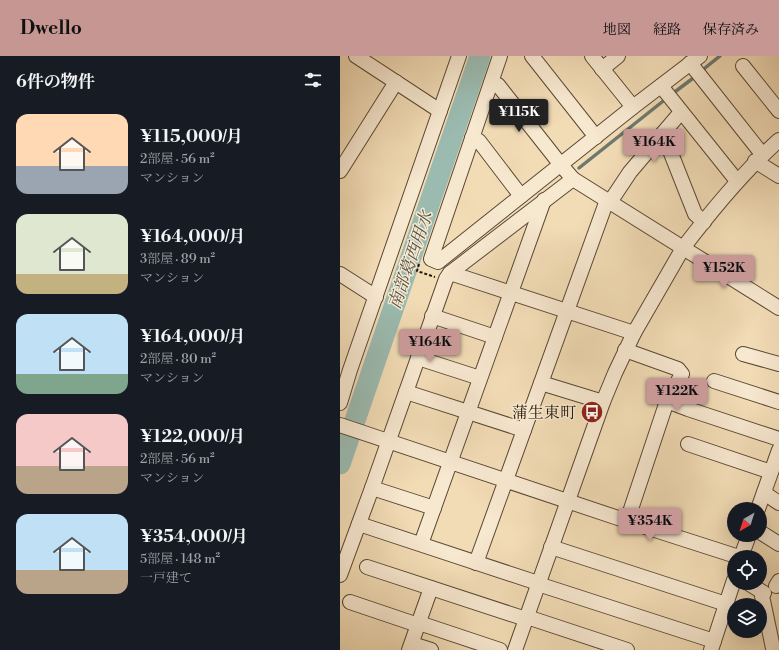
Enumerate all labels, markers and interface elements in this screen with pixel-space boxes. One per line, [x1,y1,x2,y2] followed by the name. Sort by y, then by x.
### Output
[20,16,82,40] text: Dwello
[603,21,631,39] text: 地図
[653,21,681,39] text: 経路
[703,21,759,39] text: 保存済み
[302,69,324,91] icon: filters
[16,71,95,93] text: 6件の物件
[491,99,547,133] pin: ¥115K
[498,104,540,120] text: ¥115K
[140,126,243,148] text: ¥115,000/月
[626,129,682,163] pin: ¥164K
[48,130,96,178] icon: home
[632,134,676,150] text: ¥164K
[140,151,215,167] text: 2部屋 · 56 m²
[140,170,204,186] text: マンション
[384,207,439,312] water label: 南部葛西用水
[140,226,246,248] text: ¥164,000/月
[48,230,96,278] icon: home
[140,251,215,267] text: 3部屋 · 89 m²
[696,255,752,289] pin: ¥152K
[703,260,745,276] text: ¥152K
[140,270,204,286] text: マンション
[140,326,246,348] text: ¥164,000/月
[402,329,458,363] pin: ¥164K
[48,330,96,378] icon: home
[408,334,452,350] text: ¥164K
[140,351,216,367] text: 2部屋 · 80 m²
[140,370,204,386] text: マンション
[649,378,705,412] pin: ¥122K
[655,383,699,399] text: ¥122K
[579,399,605,425] bus stop icon: 蒲生東町
[512,403,576,423] place label: 蒲生東町
[140,426,245,448] text: ¥122,000/月
[48,430,96,478] icon: home
[140,451,215,467] text: 2部屋 · 56 m²
[140,470,204,486] text: マンション
[727,502,767,542] north arrow
[727,502,767,638] map controls
[622,508,678,542] pin: ¥354K
[627,513,673,529] text: ¥354K
[140,526,248,548] text: ¥354,000/月
[48,530,96,578] icon: home
[727,550,767,590] button: locate
[140,551,220,567] text: 5部屋 · 148 m²
[140,570,192,586] text: 一戸建て
[727,598,767,638] button: layers

